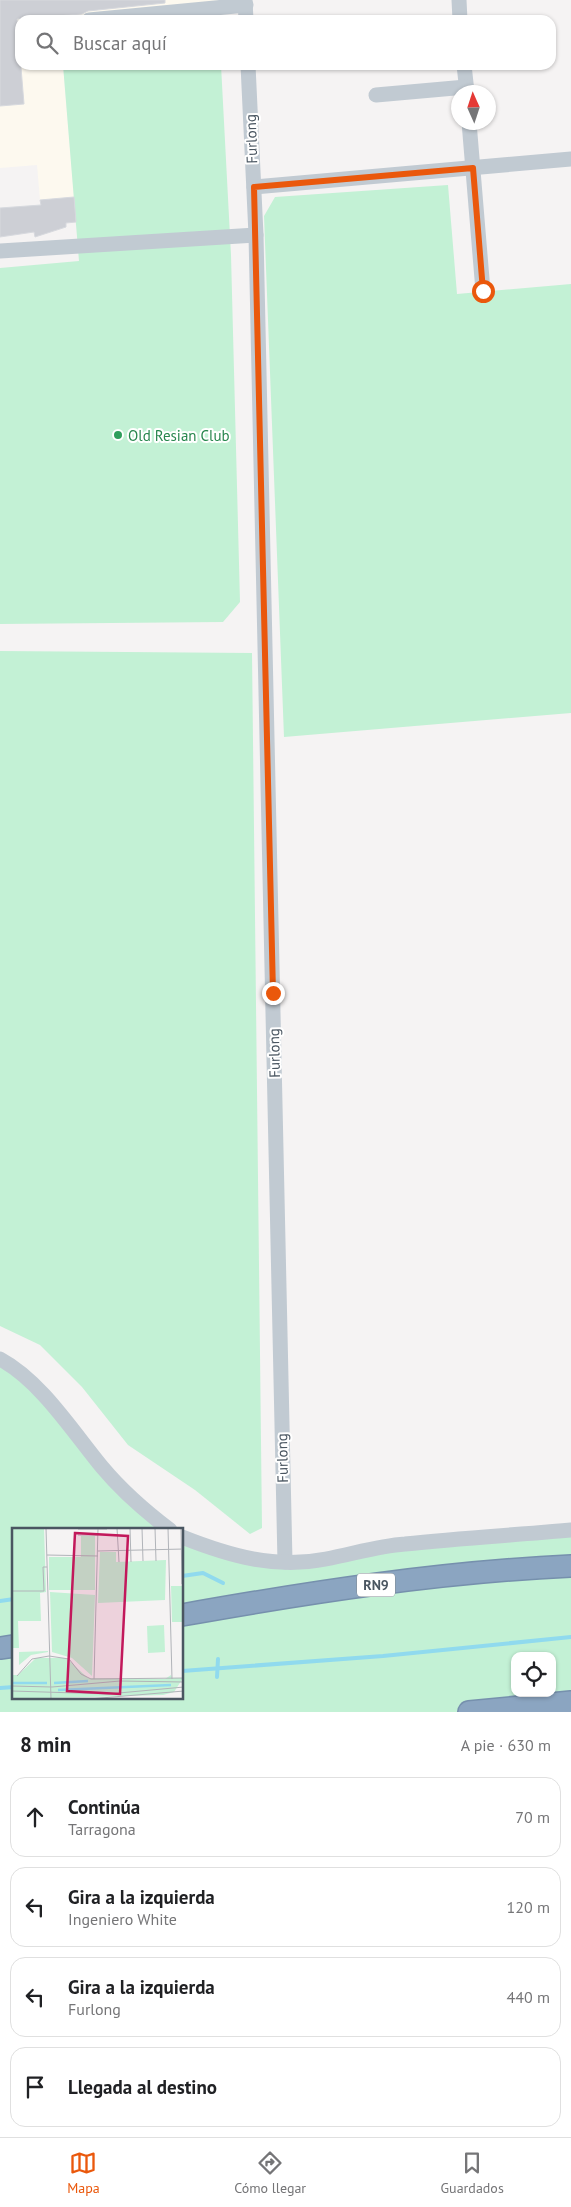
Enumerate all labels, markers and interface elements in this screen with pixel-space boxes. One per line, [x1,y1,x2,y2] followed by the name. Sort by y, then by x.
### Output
[15,15,556,70] search box
[33,29,61,57] icon: search
[73,31,167,55] text: Buscar aquí
[451,85,496,130] north arrow
[241,114,261,164] street label: Furlong
[472,280,495,303] route start
[128,426,230,445] place label: Old Resian Club
[112,429,124,441] marker: Old Resian Club
[262,982,285,1005] route end
[264,1028,284,1078] street label: Furlong
[272,1433,292,1483] street label: Furlong
[12,1528,184,1700] inset map
[357,1574,395,1596] road number: RN9
[511,1652,556,1697] map controls
[511,1652,556,1697] button: locate
[20,1731,71,1758] text: 8 min
[461,1735,551,1755] text: A pie · 630 m
[68,1795,140,1819] text: Continúa
[21,1803,49,1831] icon: ahead
[515,1807,550,1827] text: 70 m
[68,1819,136,1839] text: Tarragona
[68,1885,215,1909] text: Gira a la izquierda
[21,1893,49,1921] icon: left
[507,1897,550,1917] text: 120 m
[68,1909,177,1929] text: Ingeniero White
[68,1975,215,1999] text: Gira a la izquierda
[21,1983,49,2011] icon: left
[507,1987,550,2007] text: 440 m
[68,1999,121,2019] text: Furlong
[21,2073,49,2101] icon: arrive
[68,2075,217,2099] text: Llegada al destino
[67,2149,100,2197] tab: Mapa
[234,2149,306,2197] tab: Cómo llegar
[441,2149,504,2197] tab: Guardados

